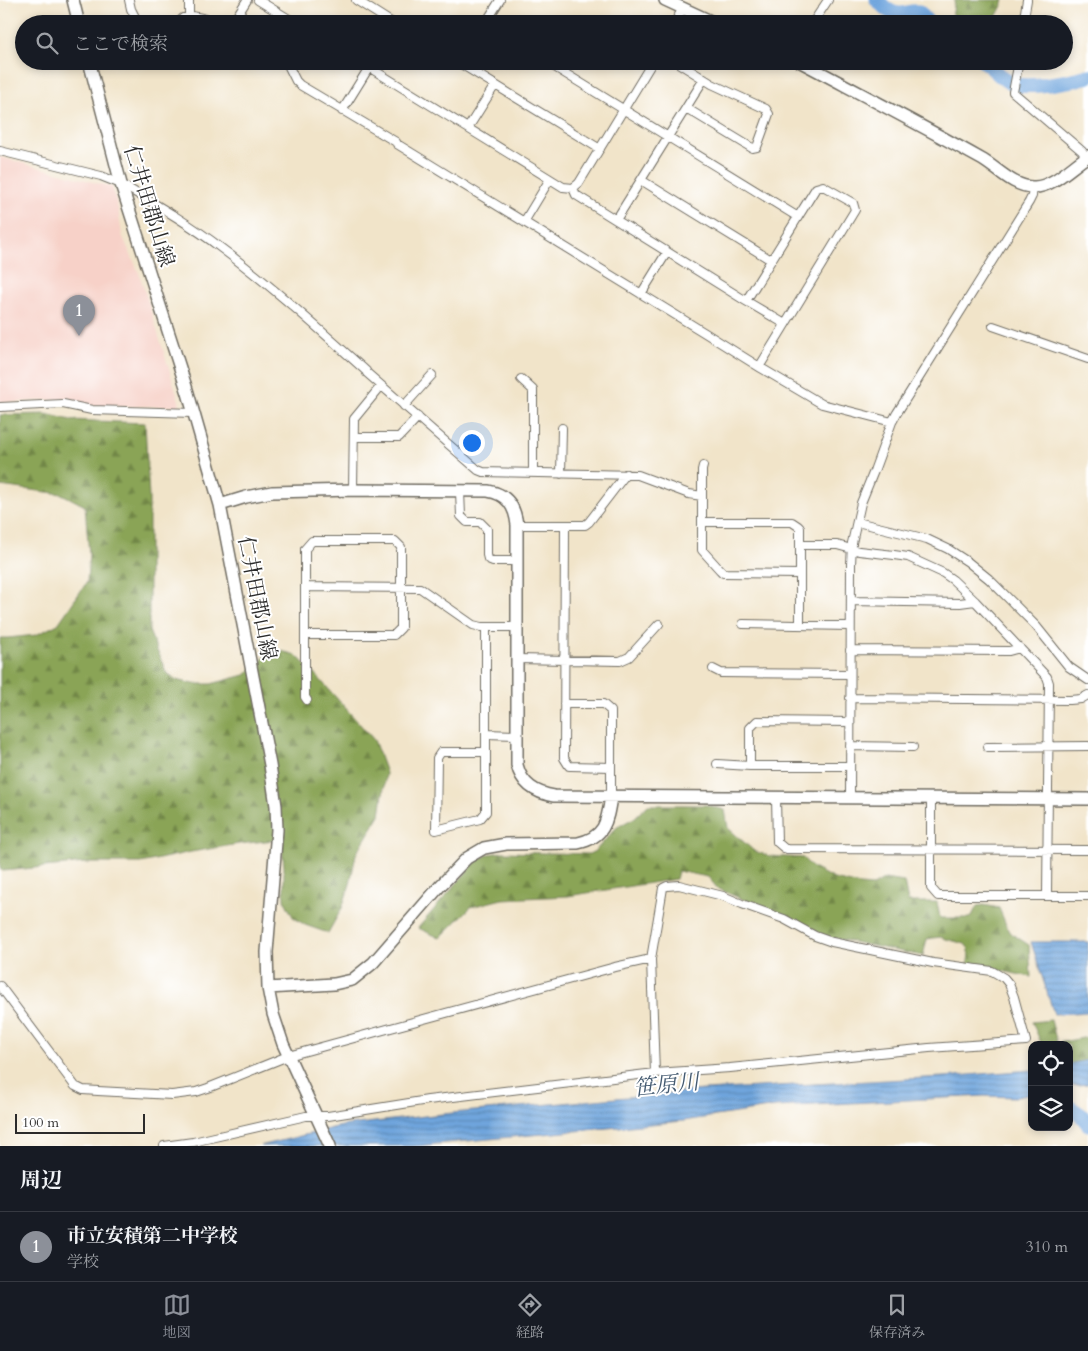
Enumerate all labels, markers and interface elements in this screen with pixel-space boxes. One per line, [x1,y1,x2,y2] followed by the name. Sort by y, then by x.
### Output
[15,15,1073,70] search box
[33,29,61,57] icon: search
[73,31,168,57] text: ここで検索
[117,142,181,270] street label: 仁井田郡山線
[63,295,95,336] pin: 1
[459,430,485,456] your location
[231,533,283,663] street label: 仁井田郡山線
[1028,1041,1073,1131] map controls
[1028,1041,1073,1086] button: locate
[632,1066,702,1103] water label: 笹原川
[1028,1086,1073,1131] button: layers
[15,1111,145,1134] scale bar
[22,1113,59,1132] text: 100 m
[20,1166,62,1195] text: 周辺
[67,1223,238,1249] text: 市立安積第二中学校
[32,1236,40,1258] text: 1
[1026,1236,1068,1258] text: 310 m
[67,1251,99,1273] text: 学校
[163,1291,191,1342] tab: 地図
[516,1291,544,1342] tab: 経路
[869,1291,925,1342] tab: 保存済み

